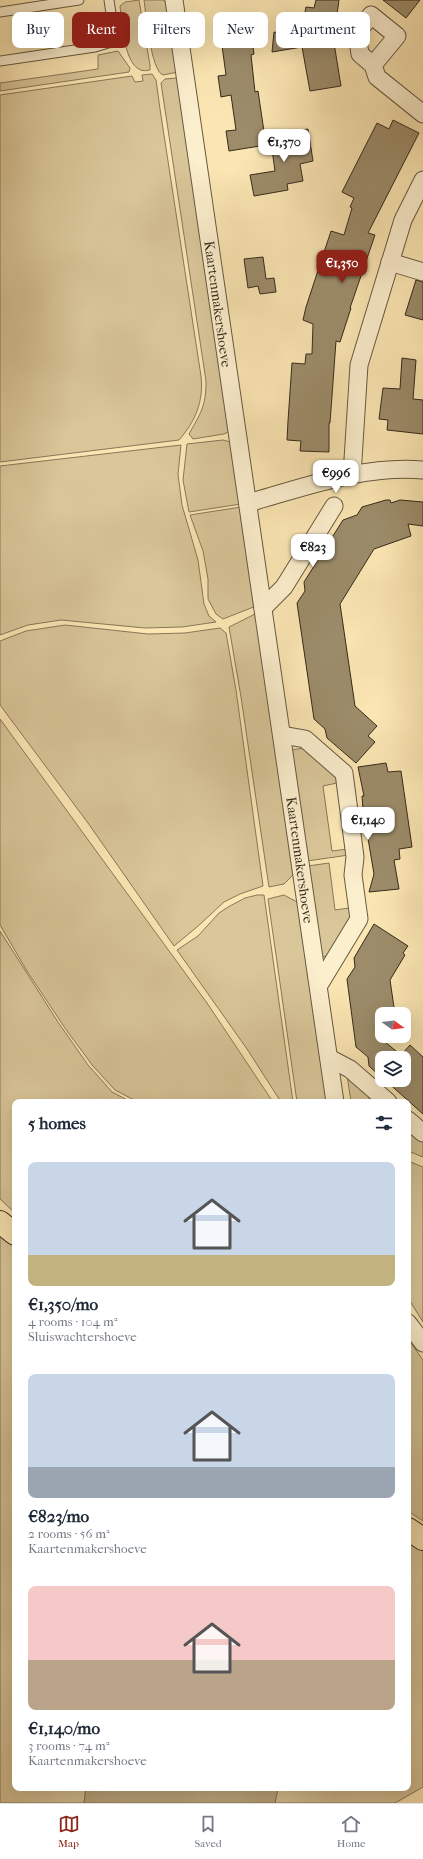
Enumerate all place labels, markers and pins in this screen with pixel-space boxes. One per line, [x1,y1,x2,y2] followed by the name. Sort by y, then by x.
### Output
[251,129,317,163] pin: €1,370
[309,250,375,284] pin: €1,350
[312,460,360,494] pin: €996
[289,534,337,568] pin: €823
[335,807,401,841] pin: €1,140

